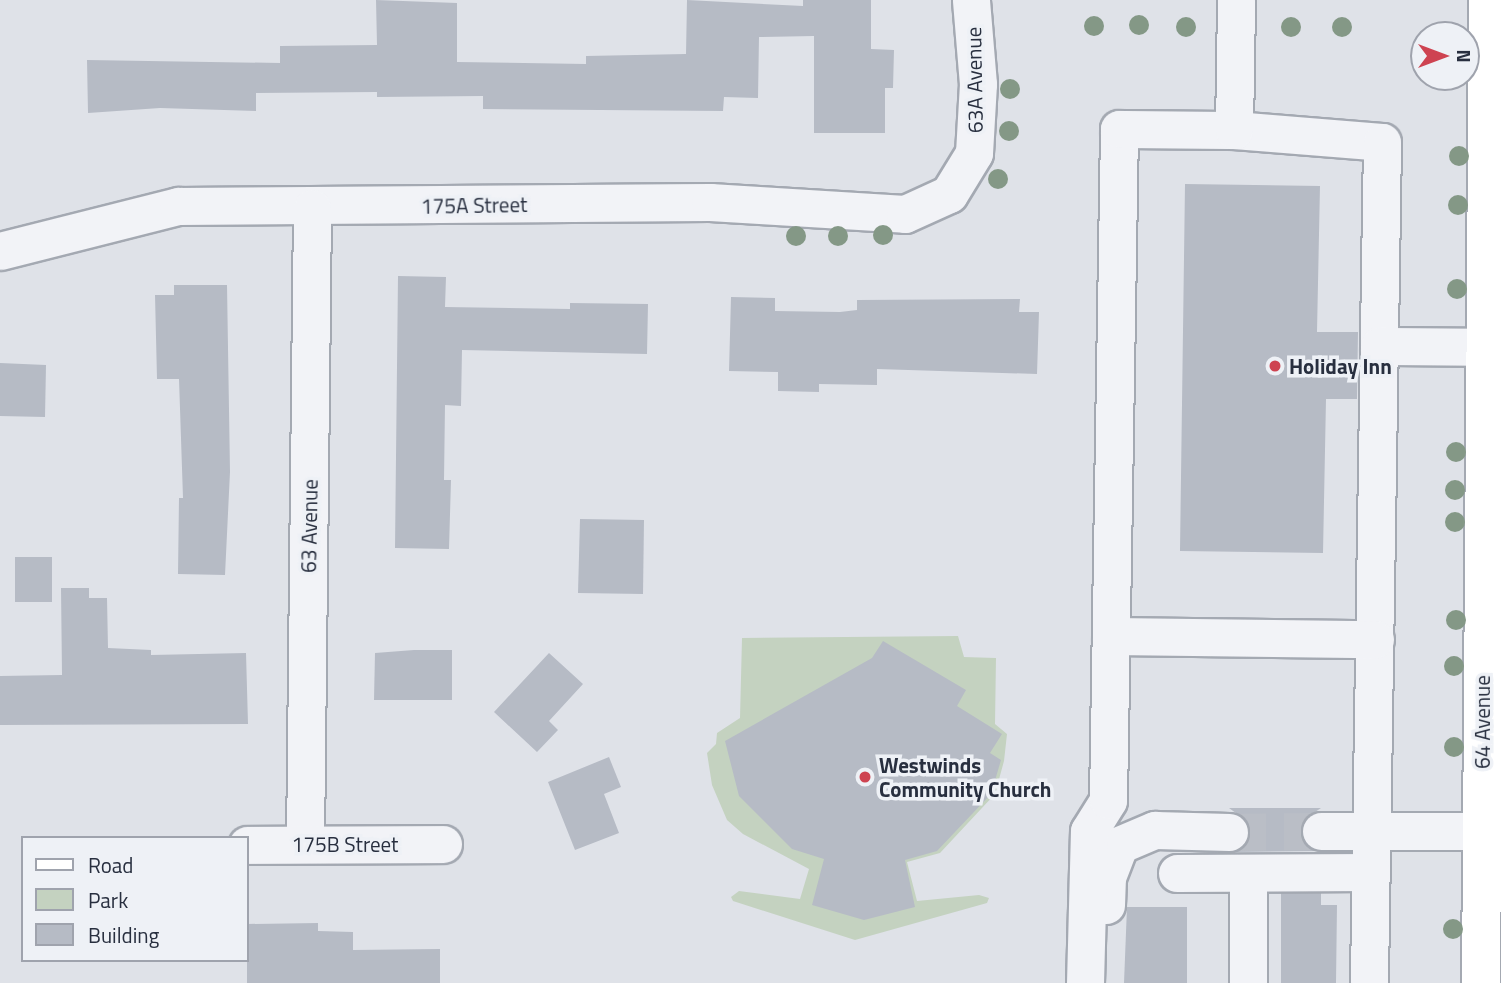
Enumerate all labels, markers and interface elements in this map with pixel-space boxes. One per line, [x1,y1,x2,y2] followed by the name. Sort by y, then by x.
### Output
[1410,21,1480,91] north arrow
[960,27,988,133] street label: 63A Avenue
[1450,49,1479,63] text: N
[421,191,527,219] street label: 175A Street
[1289,353,1392,379] place label: Holiday Inn
[1267,358,1283,374] marker: Holiday Inn
[296,479,322,573] street label: 63 Avenue
[1469,675,1495,769] street label: 64 Avenue
[879,752,1051,802] place label: Westwinds Community Church
[857,769,873,785] marker: Westwinds Community Church
[292,831,398,857] street label: 175B Street
[21,836,248,962] legend
[88,849,133,881] text: Road
[88,884,128,916] text: Park
[88,919,159,951] text: Building

